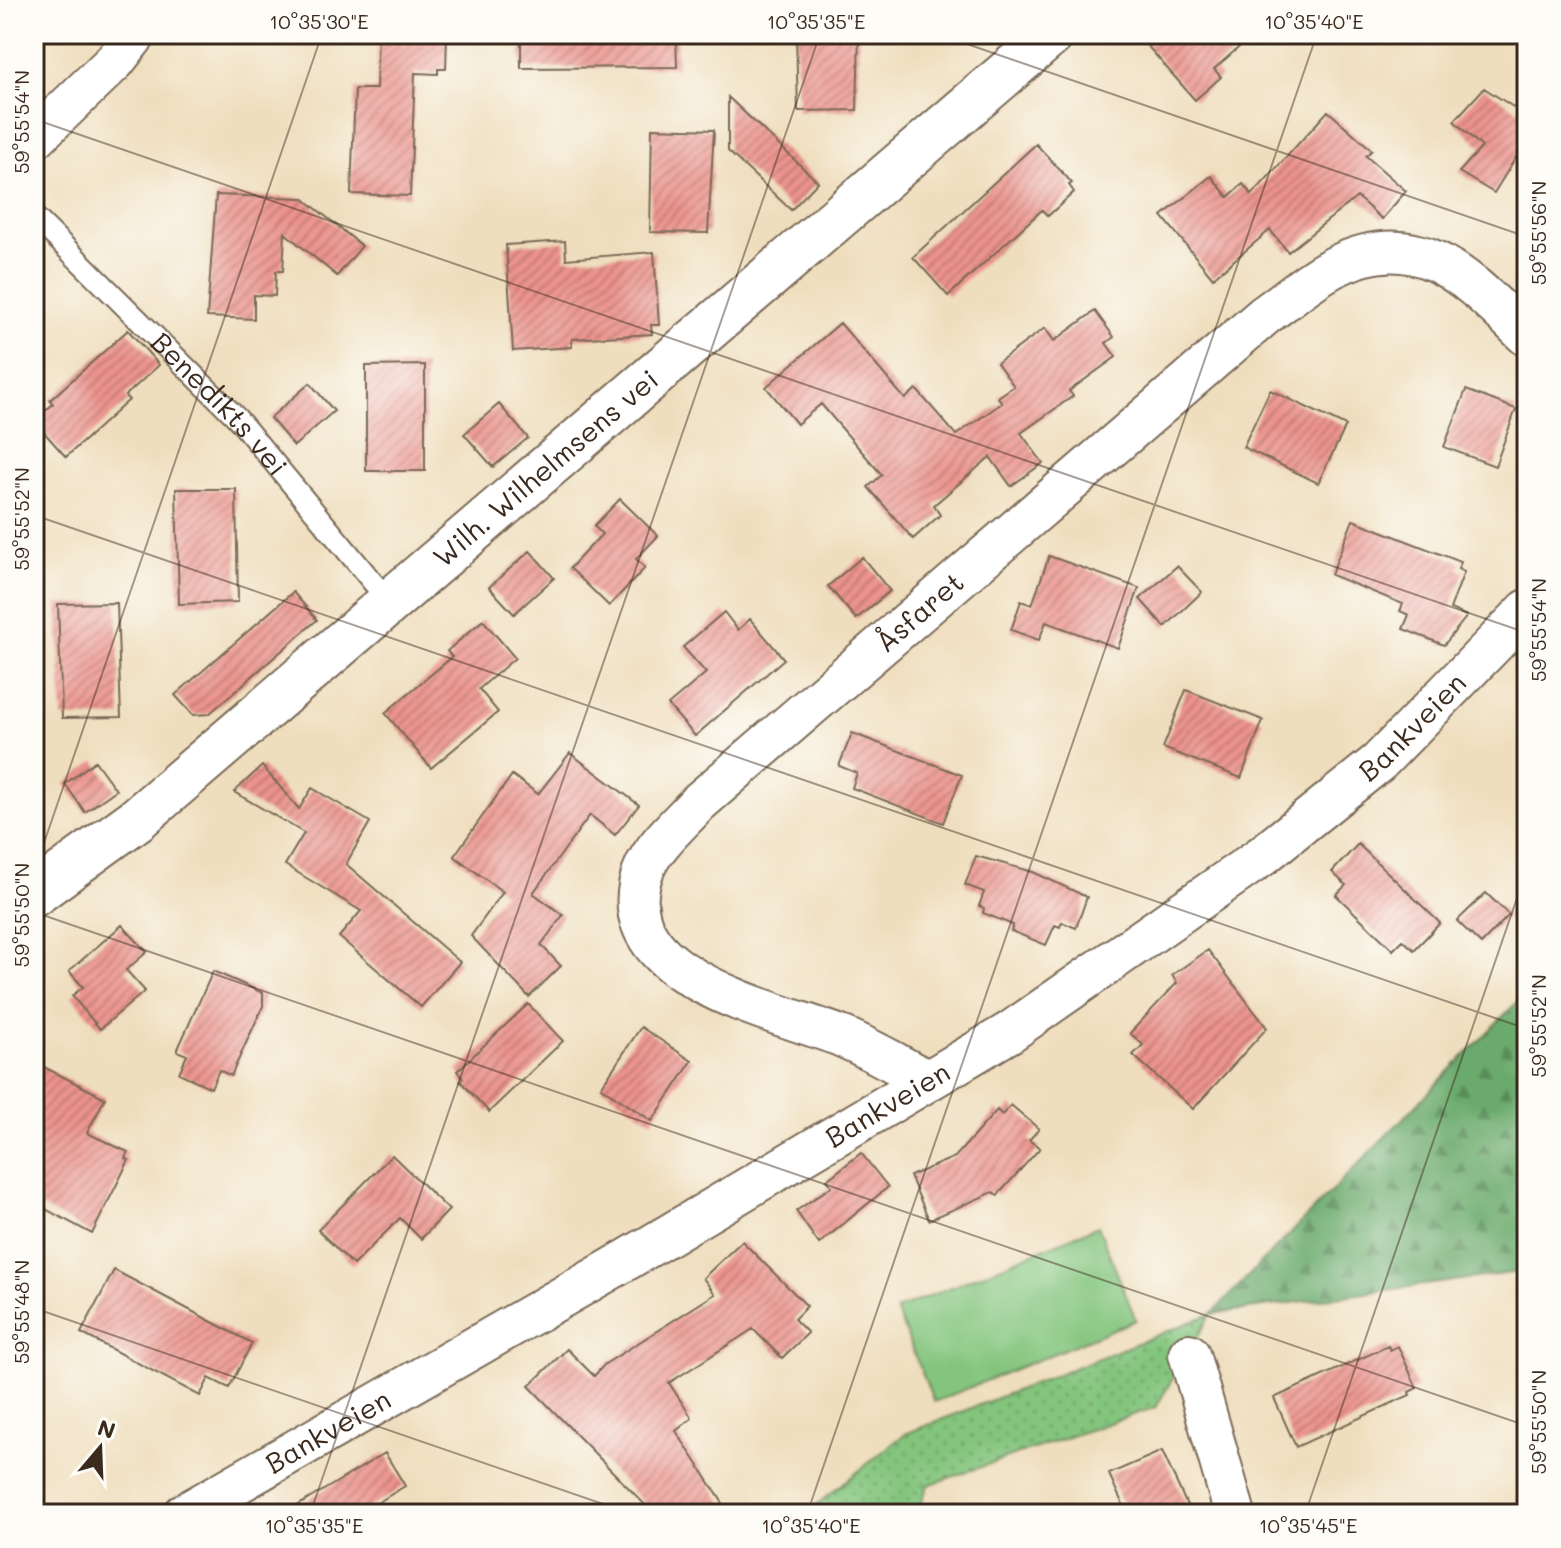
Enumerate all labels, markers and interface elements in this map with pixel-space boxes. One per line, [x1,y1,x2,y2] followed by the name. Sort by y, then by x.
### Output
[269,8,369,34] text: 10°35'30"E
[767,8,865,34] text: 10°35'35"E
[1264,8,1364,34] text: 10°35'40"E
[8,70,34,174] text: 59°55'54"N
[1525,181,1551,285] text: 59°55'56"N
[144,324,296,483] street label: Benedikts vei
[425,361,665,574] street label: Wilh. Wilhelmsens vei
[8,467,34,571] text: 59°55'52"N
[867,564,971,659] street label: Åsfaret
[1525,578,1551,682] text: 59°55'54"N
[1351,665,1473,789] street label: Bankveien
[8,863,34,967] text: 59°55'50"N
[1525,974,1551,1078] text: 59°55'52"N
[818,1053,956,1155] street label: Bankveien
[8,1260,34,1364] text: 59°55'48"N
[1525,1370,1551,1474] text: 59°55'50"N
[258,1380,397,1481] street label: Bankveien
[60,1408,140,1488] north arrow
[94,1412,119,1445] text: N
[265,1512,363,1538] text: 10°35'35"E
[761,1512,861,1538] text: 10°35'40"E
[1259,1512,1357,1538] text: 10°35'45"E

